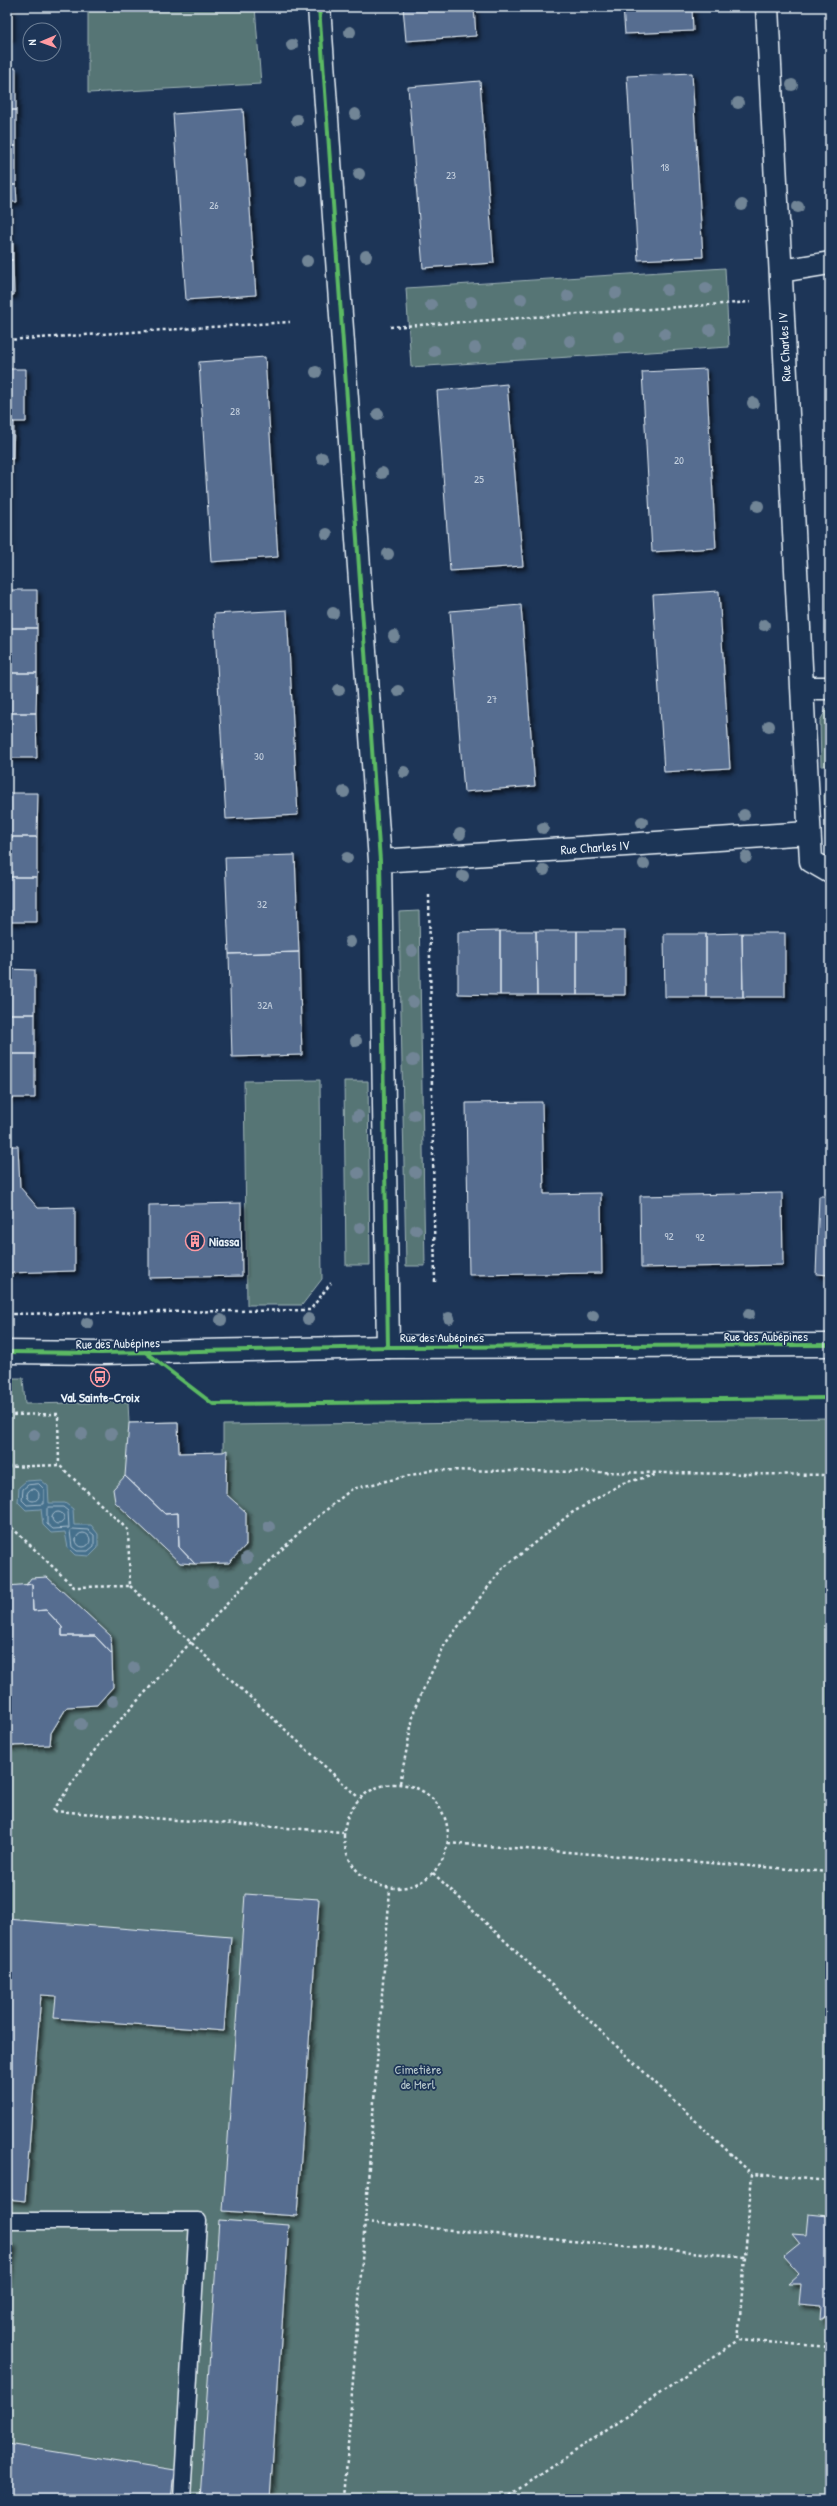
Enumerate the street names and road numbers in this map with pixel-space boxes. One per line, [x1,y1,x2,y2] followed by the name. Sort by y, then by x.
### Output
[773,311,795,382] street label: Rue Charles IV
[560,836,631,858] street label: Rue Charles IV
[724,1327,808,1345] street label: Rue des Aubépines
[400,1328,484,1346] street label: Rue des Aubépines
[76,1333,160,1353] street label: Rue des Aubépines

